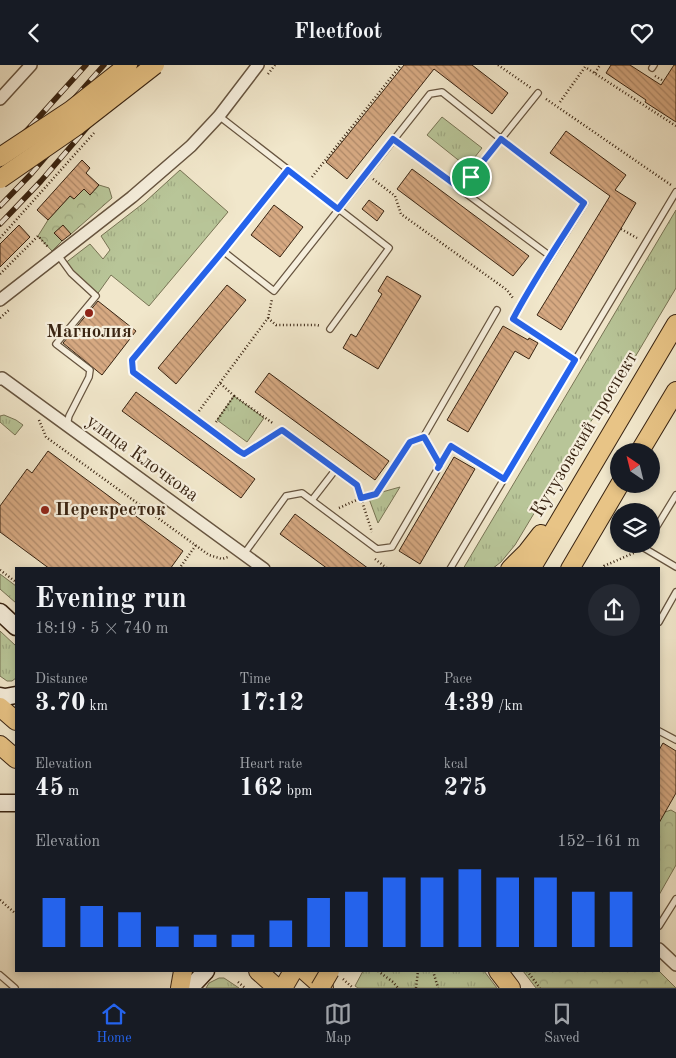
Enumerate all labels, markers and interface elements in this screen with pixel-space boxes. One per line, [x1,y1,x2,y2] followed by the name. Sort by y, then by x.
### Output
[20,19,48,47] icon: back
[628,19,656,47] icon: heart
[294,21,382,43] text: Fleetfoot
[450,156,492,198] pin
[457,163,485,191] icon: arrive
[83,307,95,319] marker: Магнолия
[46,323,132,342] place label: Магнолия
[528,349,642,521] street label: Кутузовский проспект
[82,412,202,506] street label: улица Клочкова
[610,443,660,493] north arrow
[610,443,660,553] map controls
[55,501,166,520] place label: Перекресток
[610,503,660,553] button: layers
[39,504,51,516] marker: Перекресток
[588,584,640,636] button: share
[35,586,187,614] text: Evening run
[35,621,168,637] text: 18:19 · 5 × 740 m
[35,672,88,686] text: Distance
[239,672,271,686] text: Time
[444,672,472,686] text: Pace
[35,691,86,716] text: 3.70
[239,691,304,716] text: 17:12
[444,691,494,716] text: 4:39
[86,699,108,713] text: km
[494,699,523,713] text: /km
[35,757,92,771] text: Elevation
[239,757,302,771] text: Heart rate
[444,757,468,771] text: kcal
[35,776,64,801] text: 45
[239,776,283,801] text: 162
[444,776,487,801] text: 275
[64,784,79,798] text: m
[283,784,312,798] text: bpm
[35,834,100,850] text: Elevation
[557,834,640,850] text: 152–161 m
[96,1000,132,1047] tab: Home
[324,1000,352,1047] tab: Map
[544,1000,580,1047] tab: Saved

